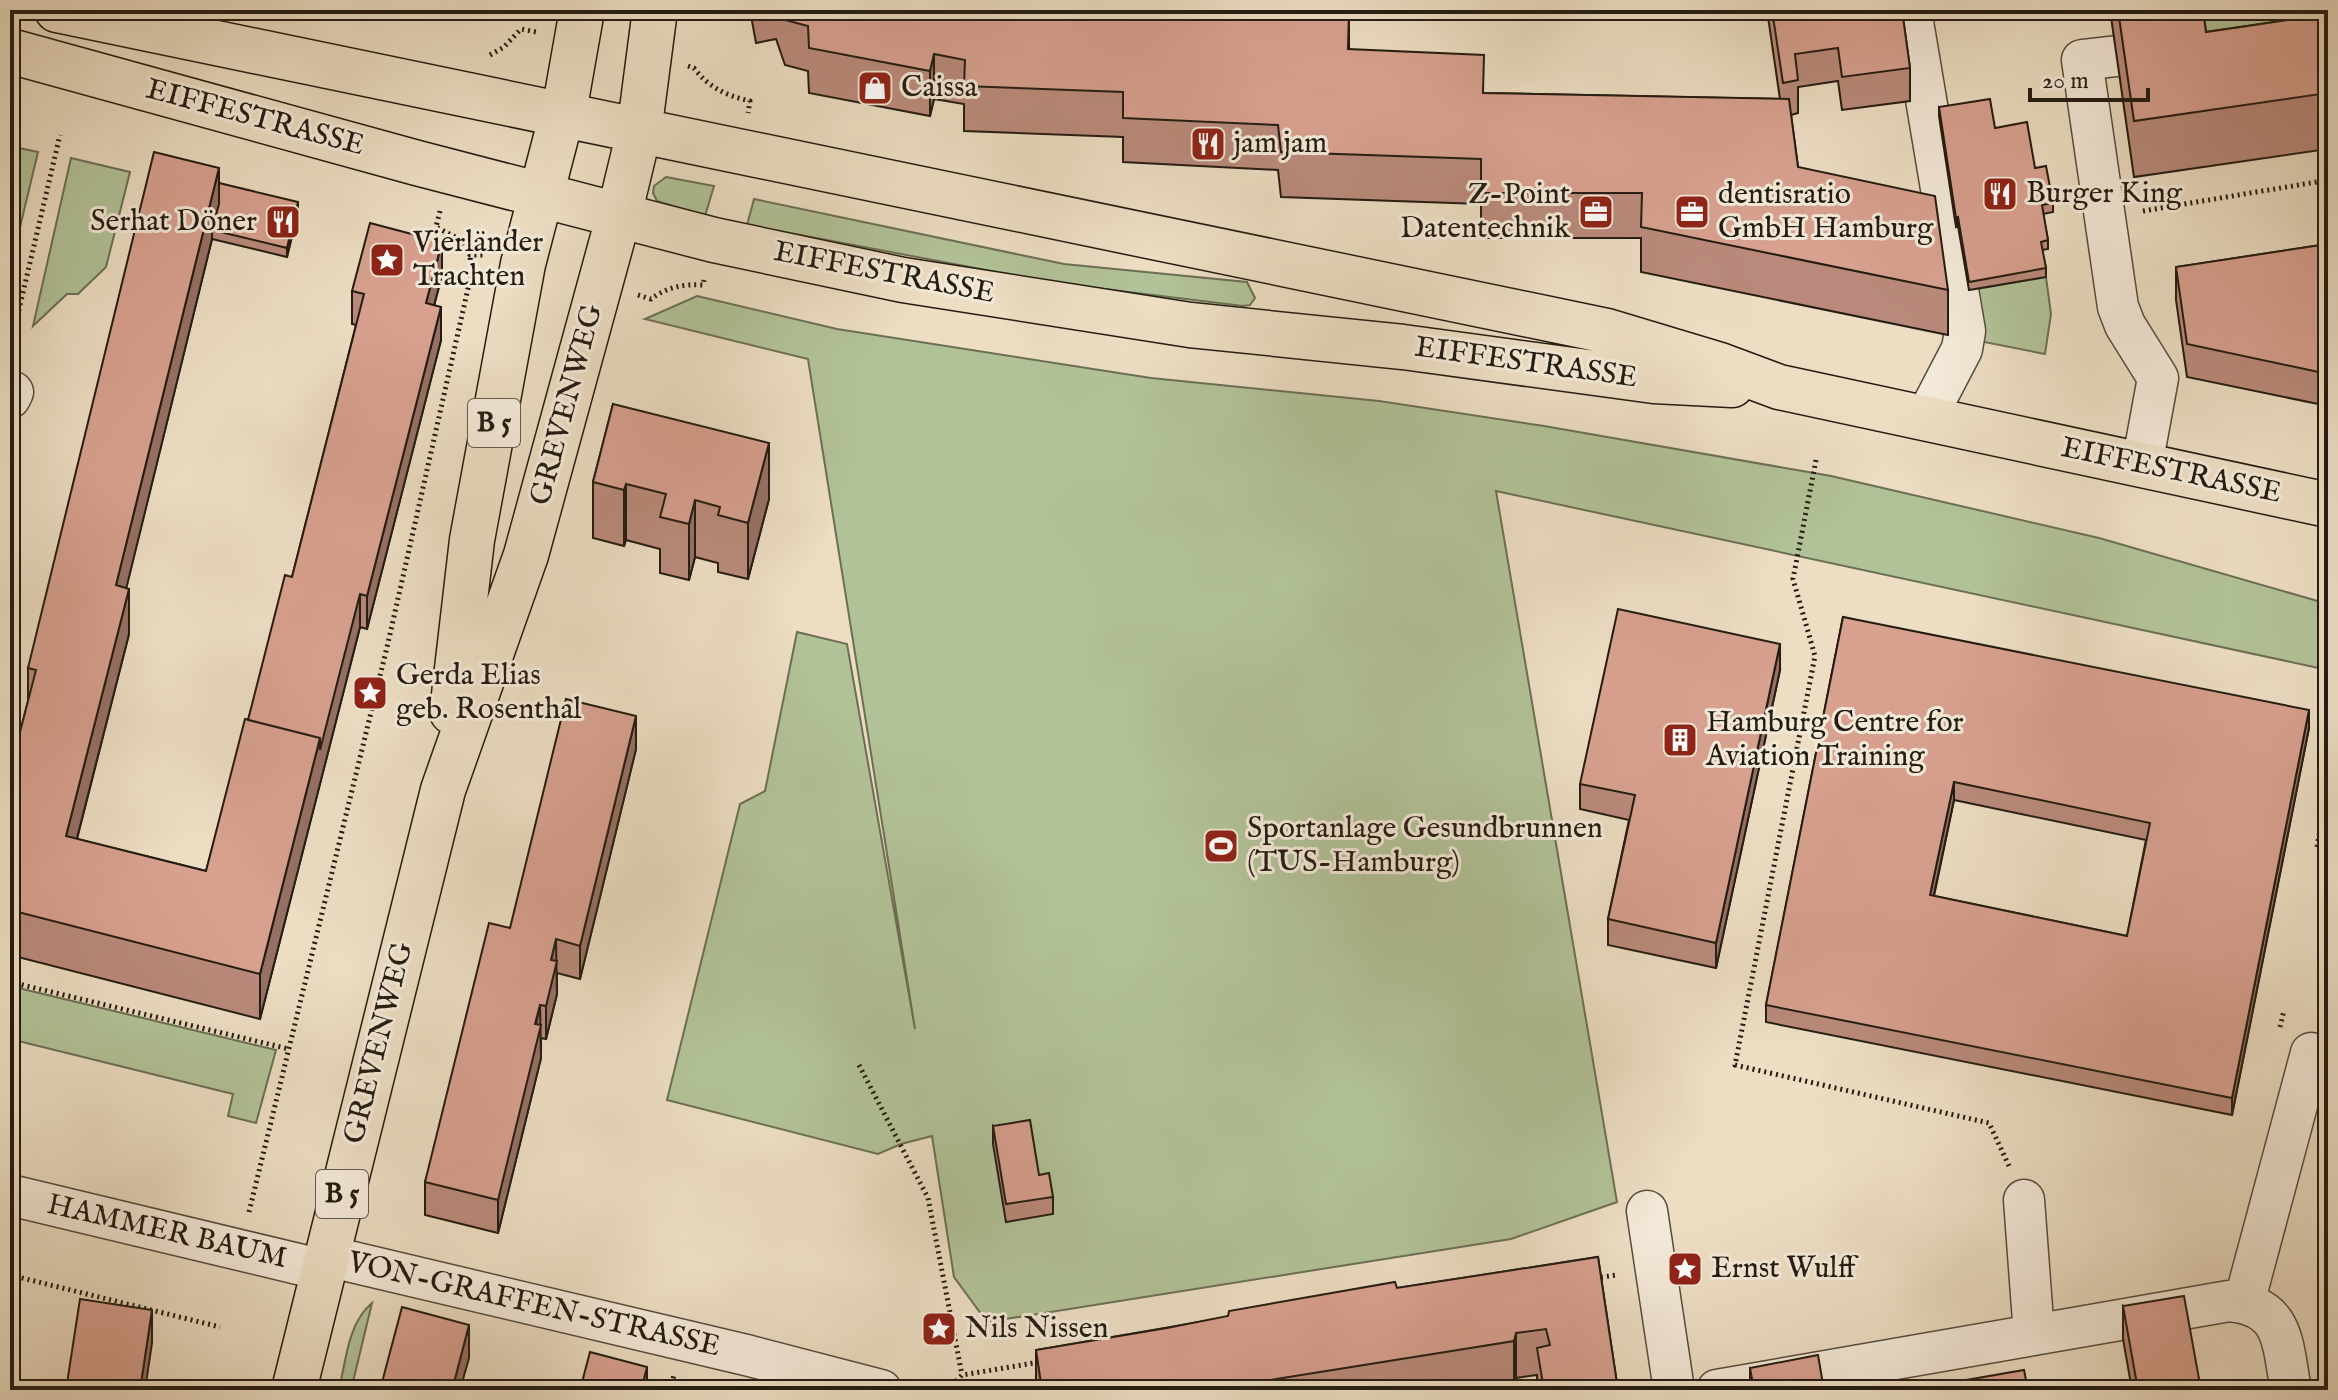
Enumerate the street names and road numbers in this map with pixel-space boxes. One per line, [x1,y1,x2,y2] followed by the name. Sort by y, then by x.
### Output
[142,71,368,165] street label: EIFFESTRASSE
[770,233,998,313] street label: EIFFESTRASSE
[522,300,612,510] street label: GREVENWEG
[1412,329,1640,397] street label: EIFFESTRASSE
[468,399,520,447] road number: B 5
[2057,429,2285,513] street label: EIFFESTRASSE
[336,938,422,1148] street label: GREVENWEG
[316,1170,368,1218] road number: B 5
[43,1186,291,1278] street label: HAMMER BAUM
[343,1243,724,1366] street label: VON-GRAFFEN-STRASSE

